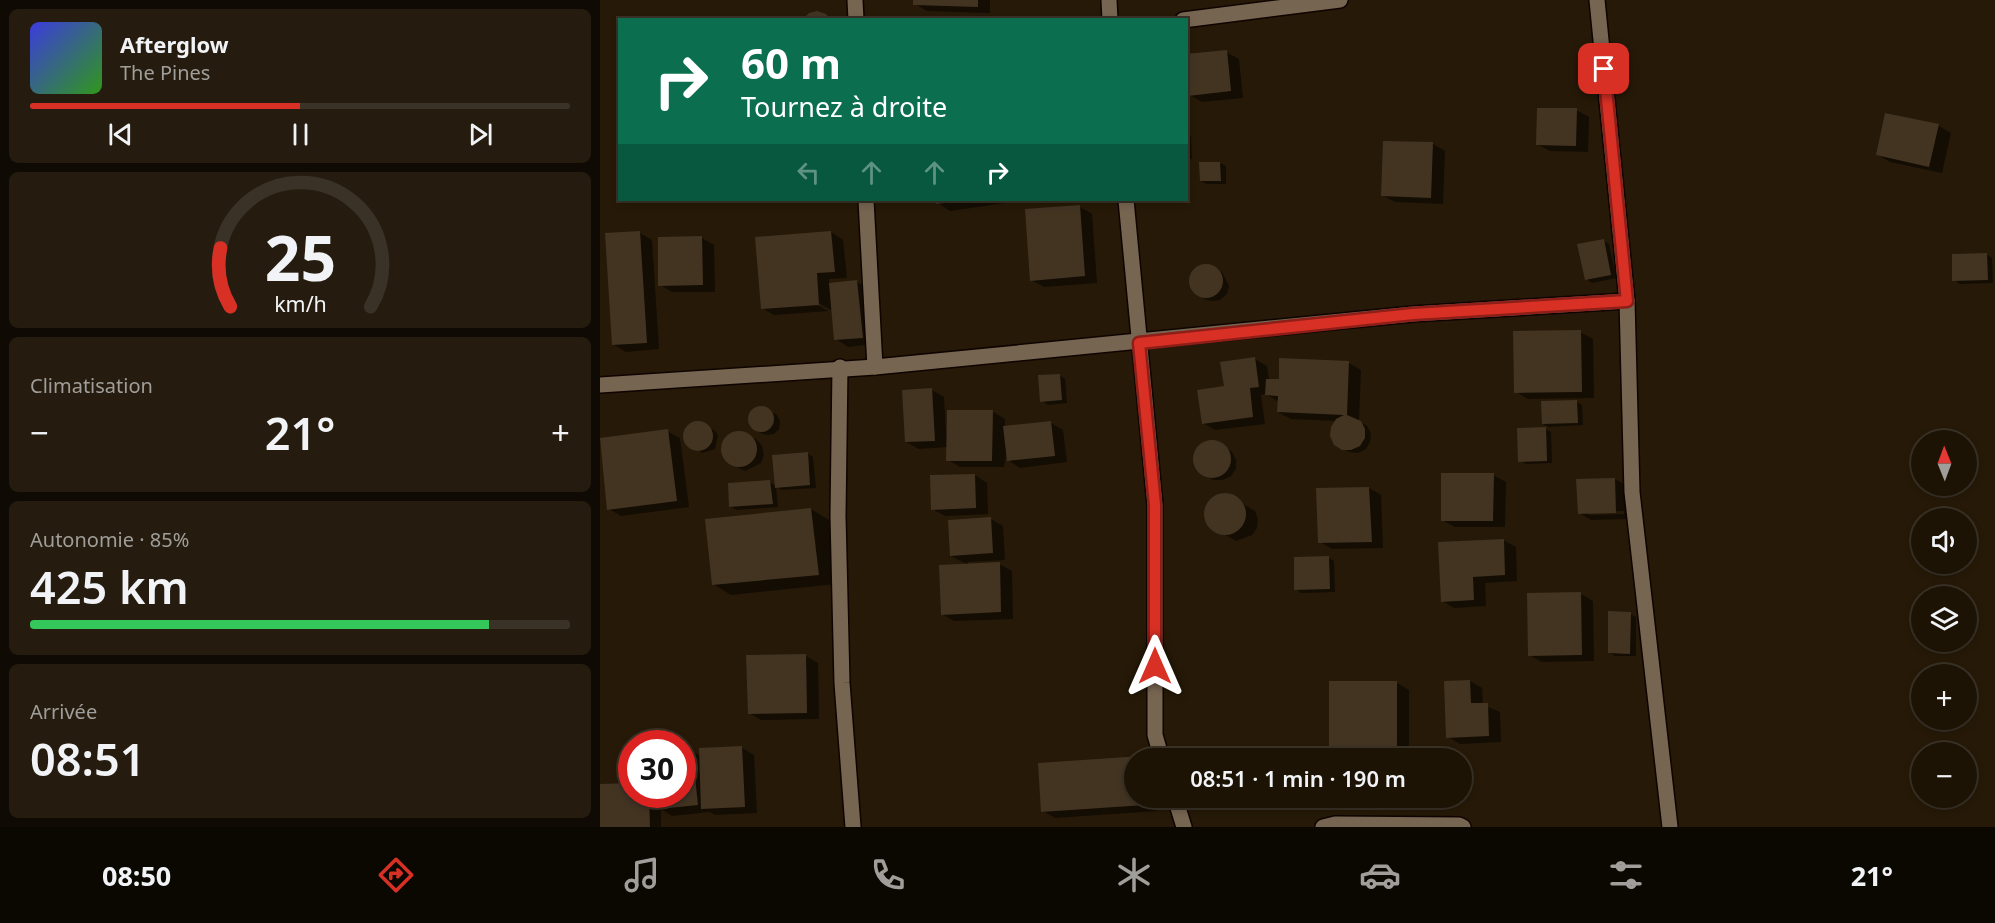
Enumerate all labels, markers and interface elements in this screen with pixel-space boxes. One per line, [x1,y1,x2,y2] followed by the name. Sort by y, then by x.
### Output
[120,29,229,59] text: Afterglow
[741,34,841,91] text: 60 m
[642,42,720,120] icon: right
[1578,43,1629,94] pin
[1587,52,1620,85] icon: arrive
[120,59,210,86] text: The Pines
[741,88,947,125] text: Tournez à droite
[104,118,137,151] icon: previous
[284,118,317,151] icon: pause
[464,118,497,151] icon: next
[792,156,825,189] icon: left
[855,156,888,189] icon: ahead
[918,156,951,189] icon: ahead
[981,156,1014,189] icon: right
[264,214,336,299] text: 25
[274,290,326,319] text: km/h
[30,372,153,399] text: Climatisation
[265,402,335,463] text: 21°
[30,410,49,455] text: −
[551,410,570,455] text: +
[1911,430,1977,496] north arrow
[1911,430,1977,808] map controls
[1911,508,1977,574] button: sound
[30,526,189,553] text: Autonomie · 85%
[30,556,189,617] text: 425 km
[1911,586,1977,652] button: layers
[1123,634,1187,698] position arrow
[1911,664,1977,730] button: +
[30,698,97,725] text: Arrivée
[30,728,145,789] text: 08:51
[618,730,696,808] speed limit sign: 30
[1911,742,1977,808] button: −
[1190,763,1406,793] text: 08:51 · 1 min · 190 m
[375,854,417,896] icon: directions
[621,854,663,896] icon: music
[867,854,909,896] icon: phone
[1113,854,1155,896] icon: climate
[1359,854,1401,896] icon: car
[1605,854,1647,896] icon: filters
[102,857,171,894] text: 08:50
[1851,857,1893,894] text: 21°

